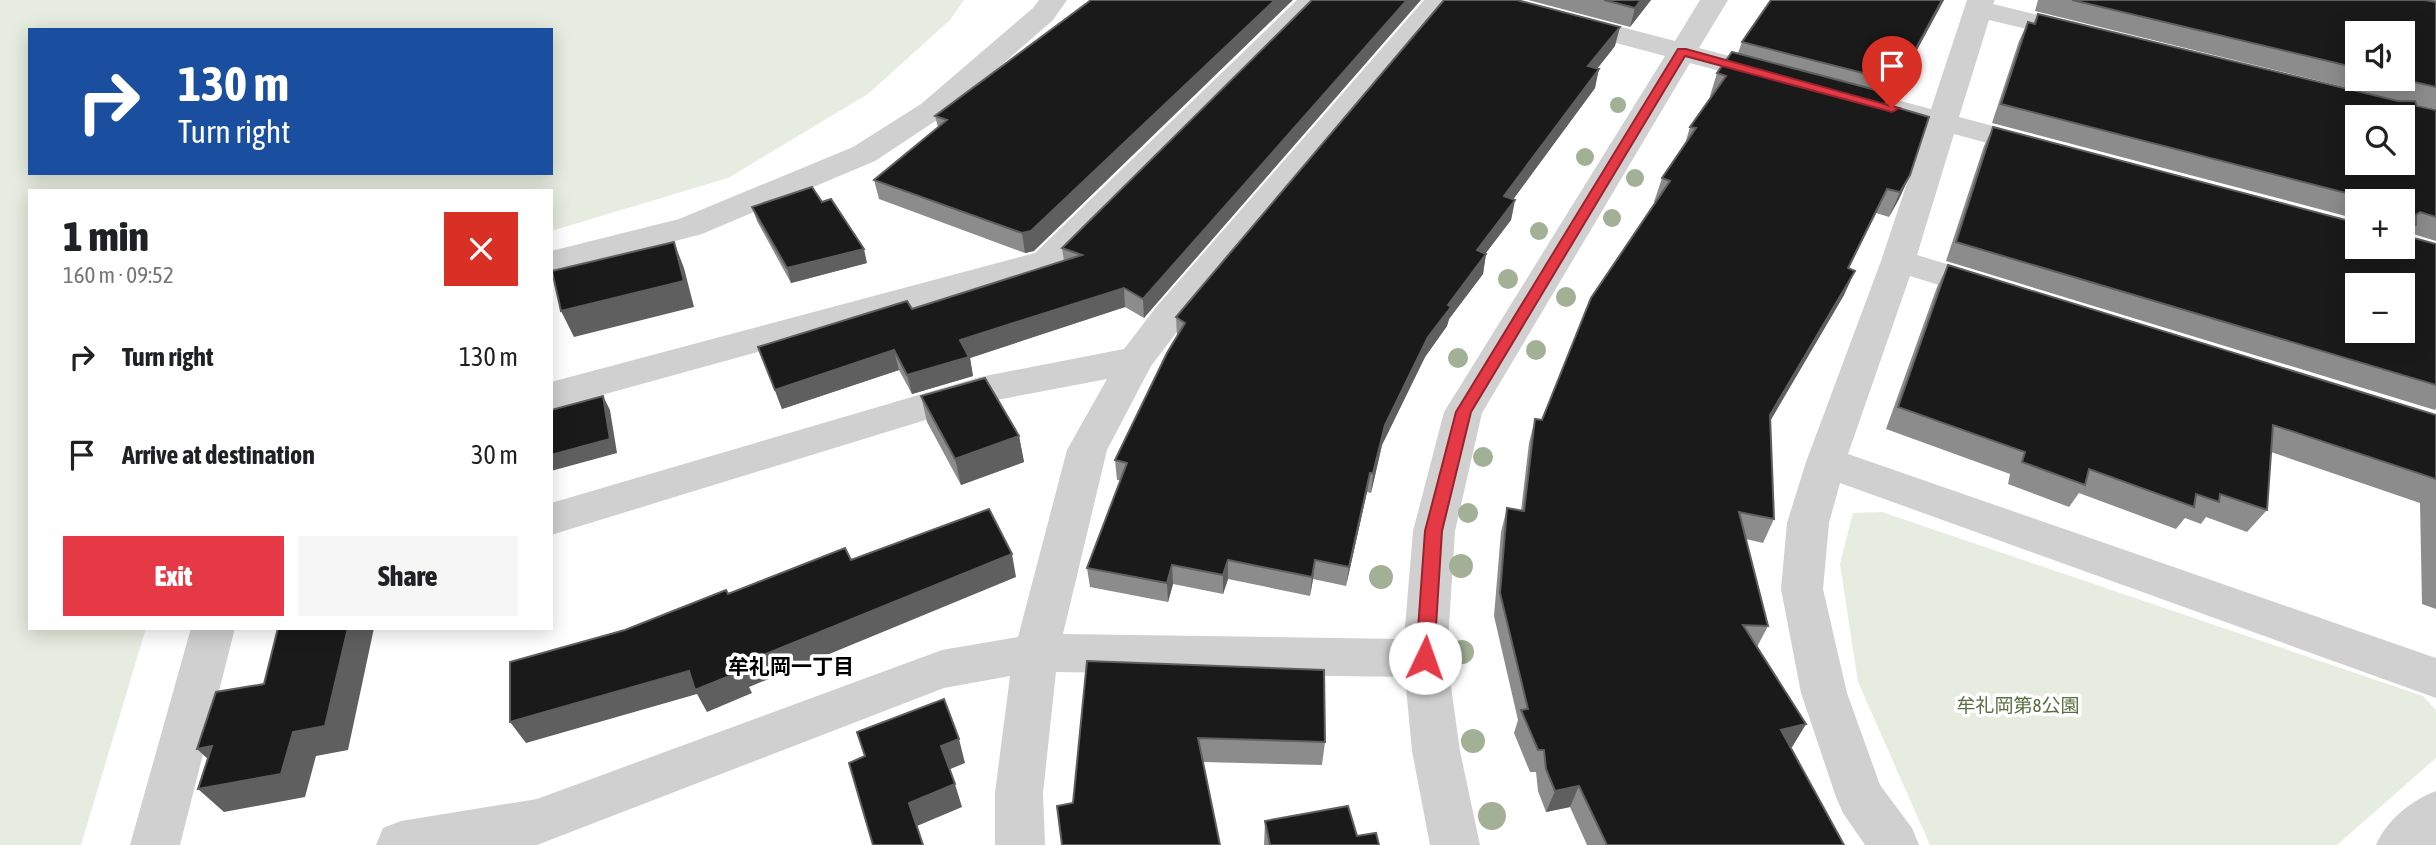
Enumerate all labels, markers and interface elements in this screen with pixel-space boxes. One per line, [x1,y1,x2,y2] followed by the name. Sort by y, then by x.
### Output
[2345,21,2415,343] map controls
[2345,21,2415,91] button: sound
[1862,36,1922,108] pin
[1873,47,1911,85] icon: arrive
[178,55,289,111] text: 130 m
[63,56,154,147] icon: right
[2345,105,2415,175] button: search
[178,113,291,150] text: Turn right
[2345,189,2415,259] button: +
[63,212,149,260] text: 1 min
[444,212,518,286] button: close
[63,262,174,288] text: 160 m · 09:52
[2345,273,2415,343] button: −
[63,338,101,376] icon: right
[122,342,213,372] text: Turn right
[459,342,518,372] text: 130 m
[63,436,101,474] icon: arrive
[122,440,315,470] text: Arrive at destination
[471,440,518,470] text: 30 m
[63,536,284,616] button: Exit
[298,536,518,616] button: Share
[1388,621,1462,695] position arrow
[728,654,854,678] district label: 牟礼岡一丁目
[1957,694,2079,716] park label: 牟礼岡第8公園

